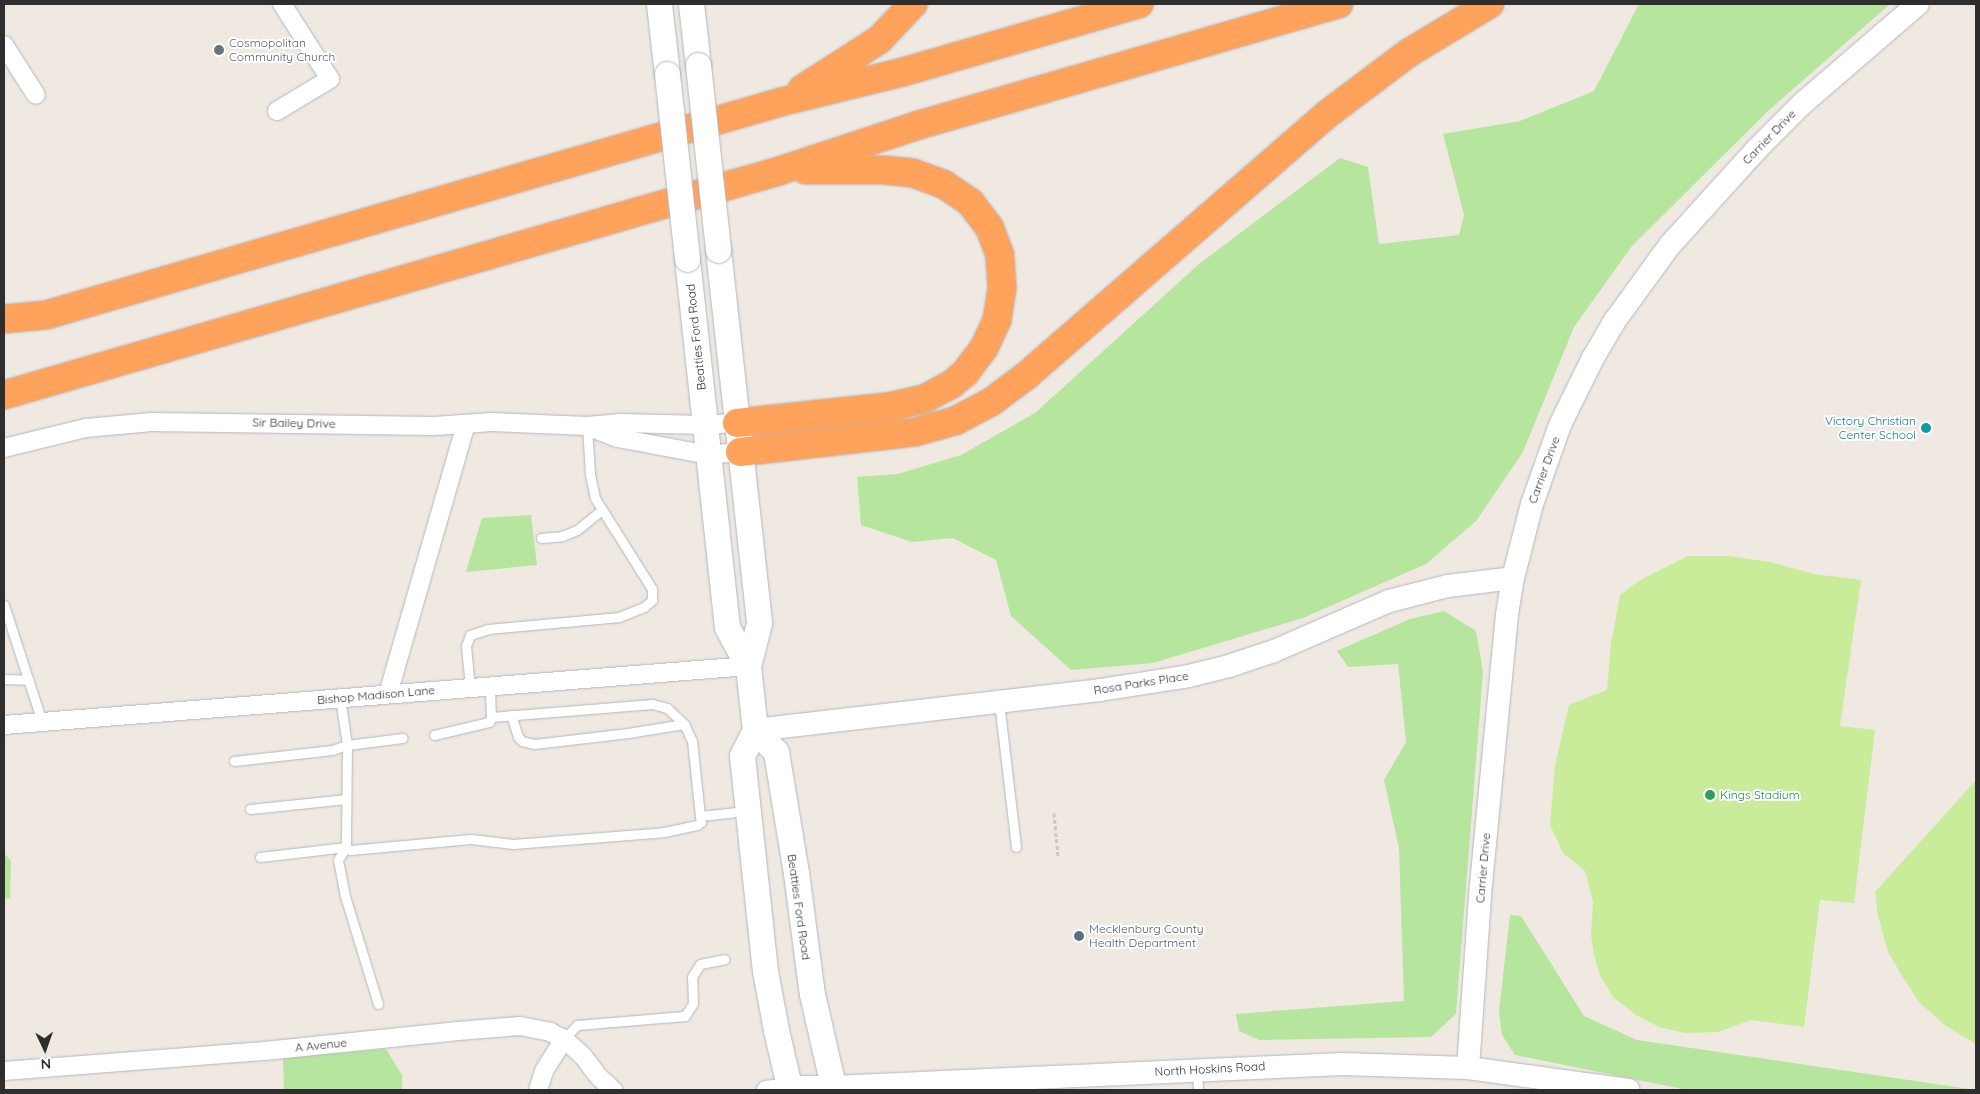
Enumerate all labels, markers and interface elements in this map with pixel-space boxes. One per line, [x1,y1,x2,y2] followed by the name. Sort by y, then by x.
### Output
[229,36,335,64] place label: Cosmopolitan Community Church
[213,44,225,56] marker: Cosmopolitan Community Church
[1739,107,1799,167] street label: Carrier Drive
[683,283,709,391] street label: Beatties Ford Road
[1825,414,1916,442] place label: Victory Christian Center School
[252,415,336,431] street label: Sir Bailey Drive
[1920,422,1932,434] marker: Victory Christian Center School
[1525,434,1563,506] street label: Carrier Drive
[1093,668,1189,698] street label: Rosa Parks Place
[317,683,435,707] street label: Bishop Madison Lane
[1720,788,1800,802] place label: Kings Stadium
[1704,789,1716,801] marker: Kings Stadium
[1473,832,1493,904] street label: Carrier Drive
[784,853,814,961] street label: Beatties Ford Road
[1089,922,1204,950] place label: Mecklenburg County Health Department
[1073,930,1085,942] marker: Mecklenburg County Health Department
[20,1024,70,1074] north arrow
[294,1035,348,1055] street label: A Avenue
[40,1055,51,1073] text: N
[1154,1059,1266,1079] street label: North Hoskins Road

